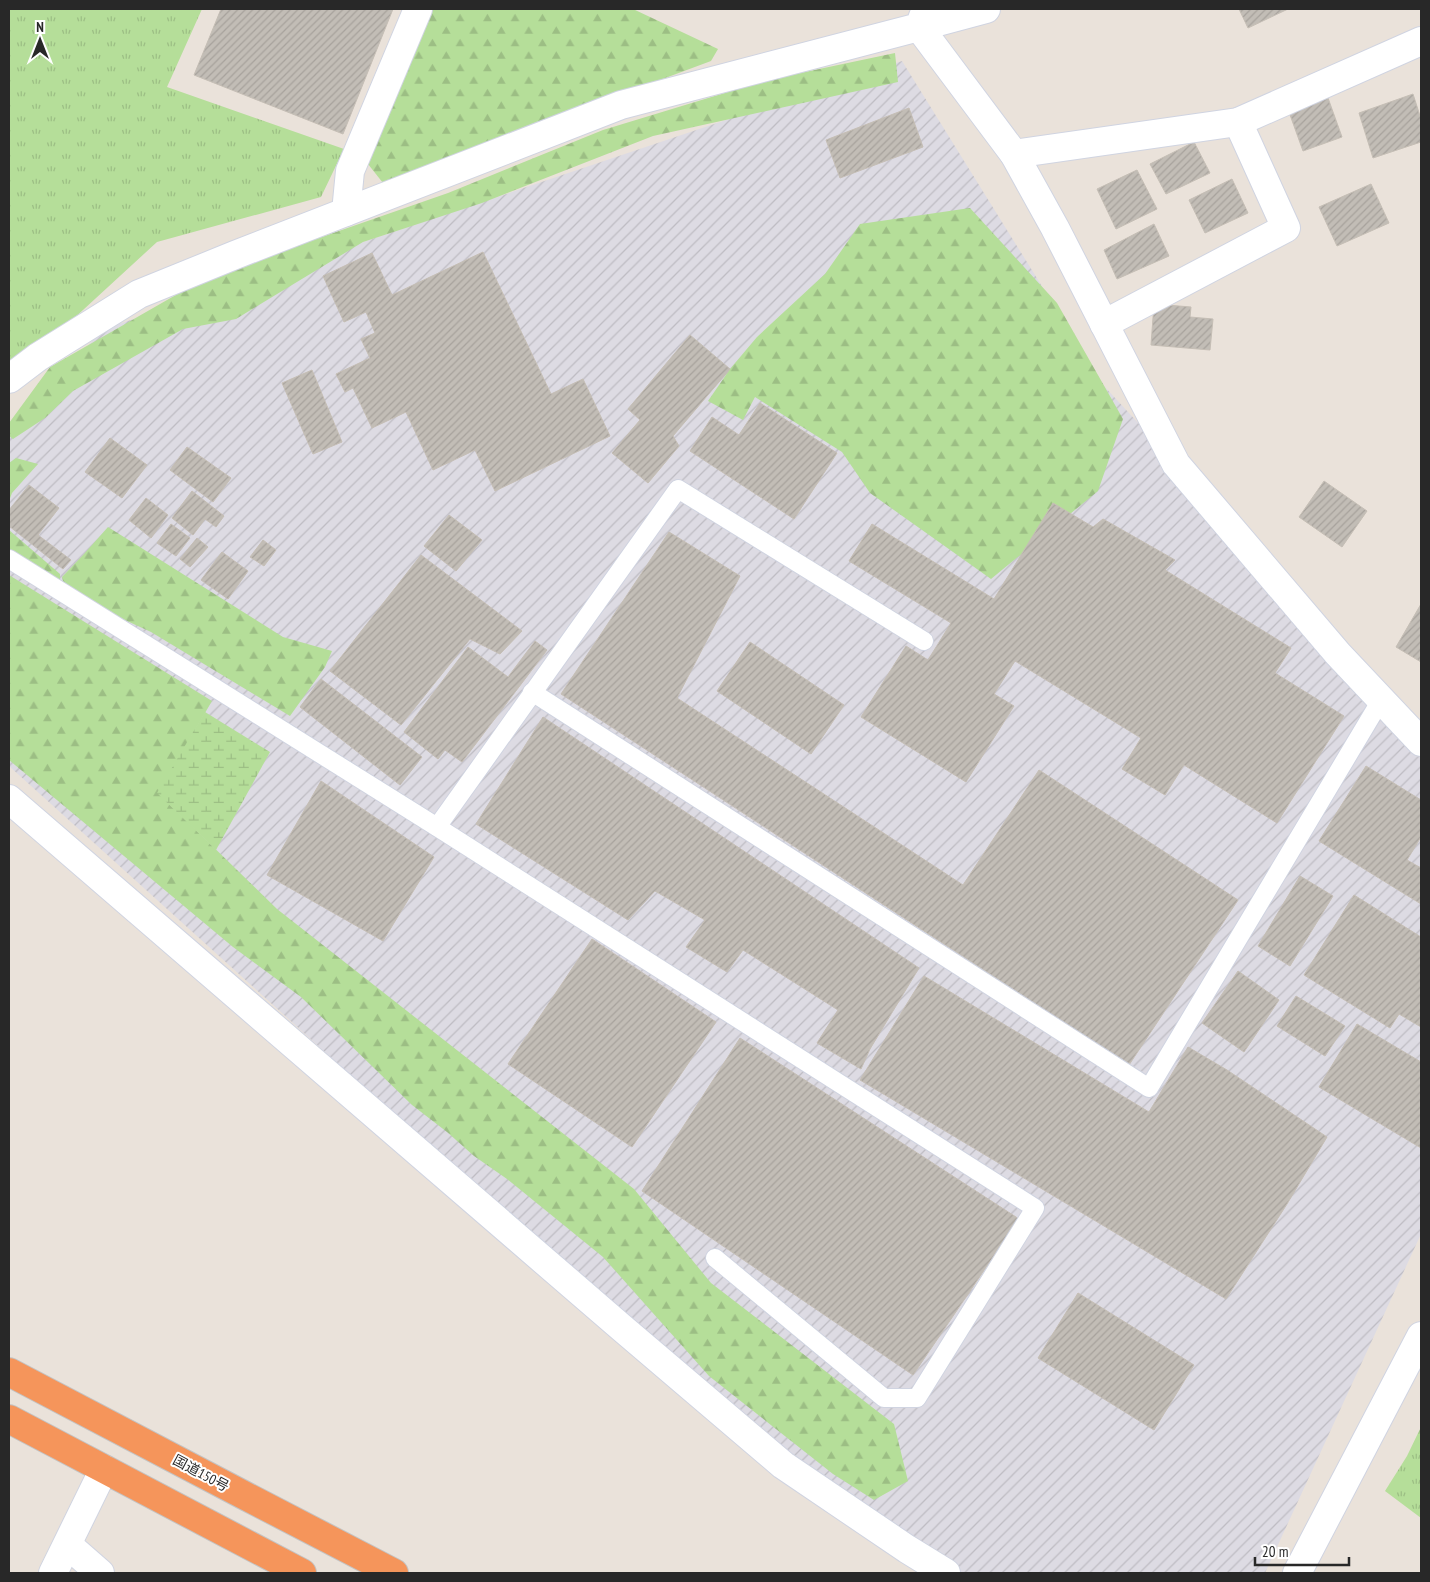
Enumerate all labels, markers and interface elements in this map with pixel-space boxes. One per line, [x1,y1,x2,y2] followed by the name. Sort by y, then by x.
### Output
[15,15,65,65] north arrow
[36,18,44,36] text: N
[170,1451,232,1495] street label: 国道150号
[1255,1534,1349,1566] scale bar
[1262,1542,1288,1561] text: 20 m

